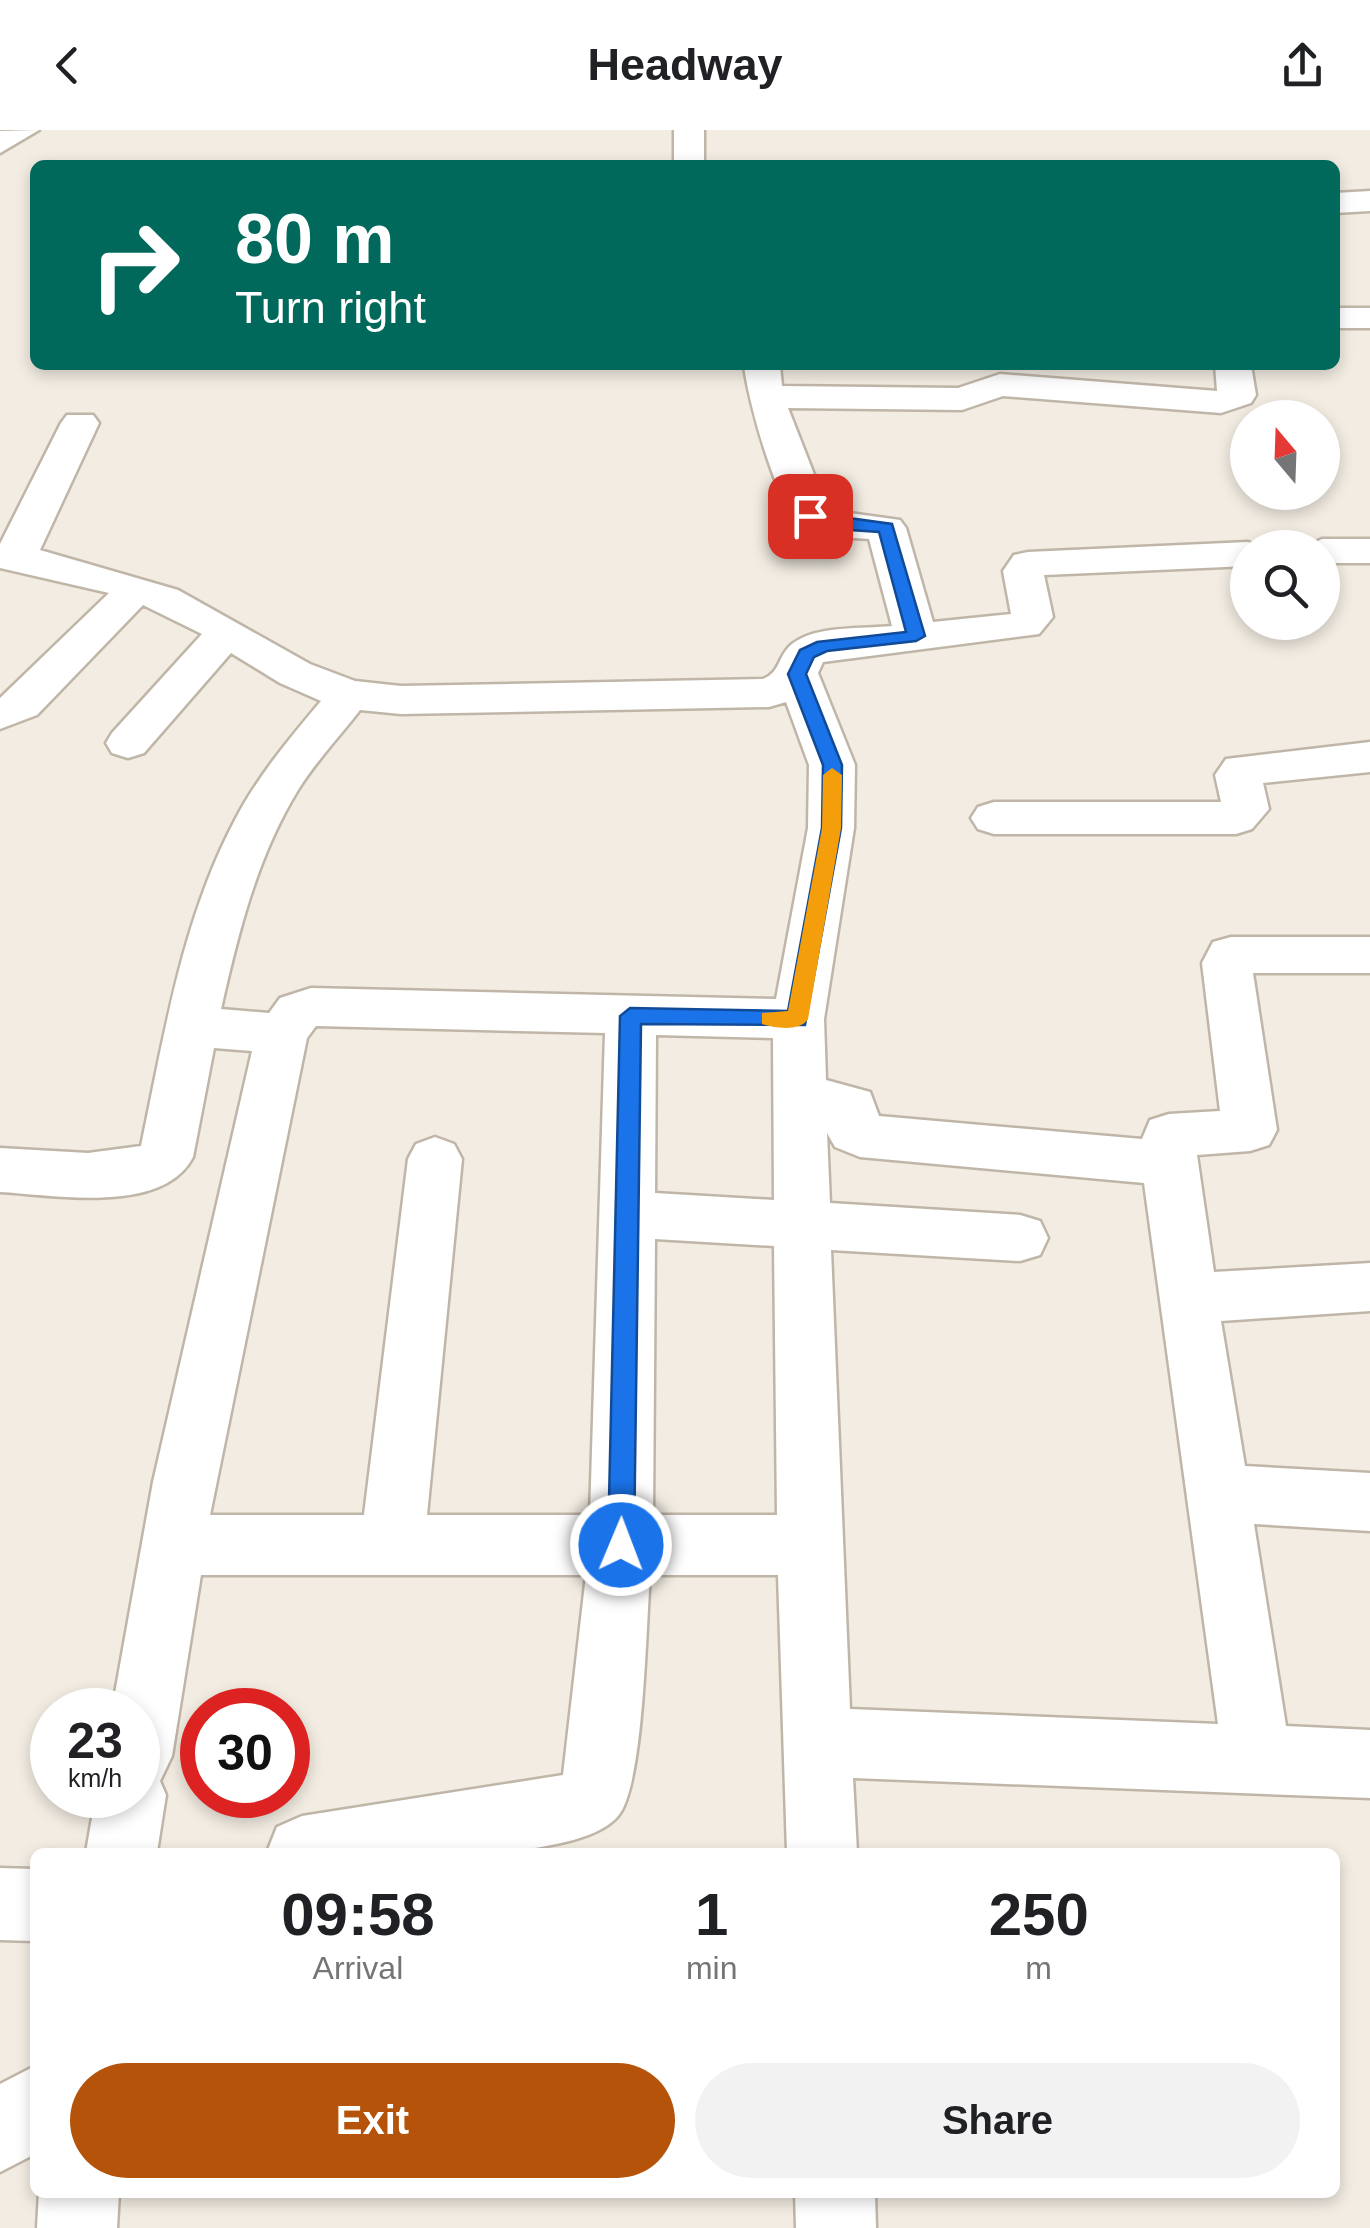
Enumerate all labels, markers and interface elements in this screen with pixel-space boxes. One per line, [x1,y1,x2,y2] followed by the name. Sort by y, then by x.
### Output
[40,38,95,93] icon: back
[1275,38,1330,93] icon: share
[587,39,783,90] text: Headway
[70,200,200,330] icon: right
[235,200,395,278] text: 80 m
[235,282,426,333] text: Turn right
[1230,400,1340,510] north arrow
[1230,400,1340,640] map controls
[768,474,853,559] pin
[783,489,838,544] icon: arrive
[1230,530,1340,640] button: search
[569,1493,673,1597] position arrow
[180,1688,310,1818] speed limit sign: 30
[67,1713,123,1769] text: 23
[68,1764,122,1792] text: km/h
[281,1881,435,1948] text: 09:58
[695,1881,728,1948] text: 1
[989,1881,1089,1948] text: 250
[313,1950,403,1986] text: Arrival
[686,1950,737,1986] text: min
[1025,1950,1052,1986] text: m
[70,2063,675,2178] button: Exit
[695,2063,1300,2178] button: Share

